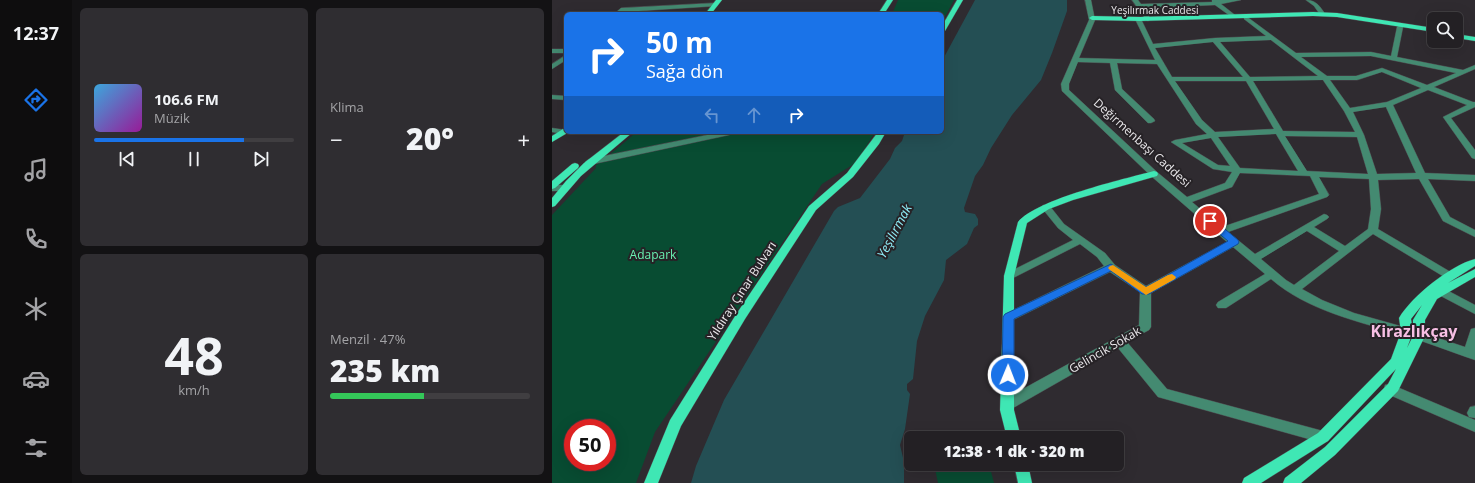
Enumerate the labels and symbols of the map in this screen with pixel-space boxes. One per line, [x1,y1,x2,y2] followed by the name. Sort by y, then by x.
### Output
[1111,3,1199,17] street label: Yeşilırmak Caddesi
[1090,94,1195,191] street label: Değirmenbaşı Caddesi
[872,200,916,261] water label: Yeşilırmak
[1193,204,1227,238] pin
[703,238,780,344] street label: Yıldıray Çınar Bulvarı
[630,246,677,263] park label: Adapark
[1371,320,1458,342] district label: Kirazlıkçay
[1066,322,1144,377] street label: Gelincik Sokak
[987,354,1029,396] position arrow
[564,419,616,471] speed limit sign: 50

